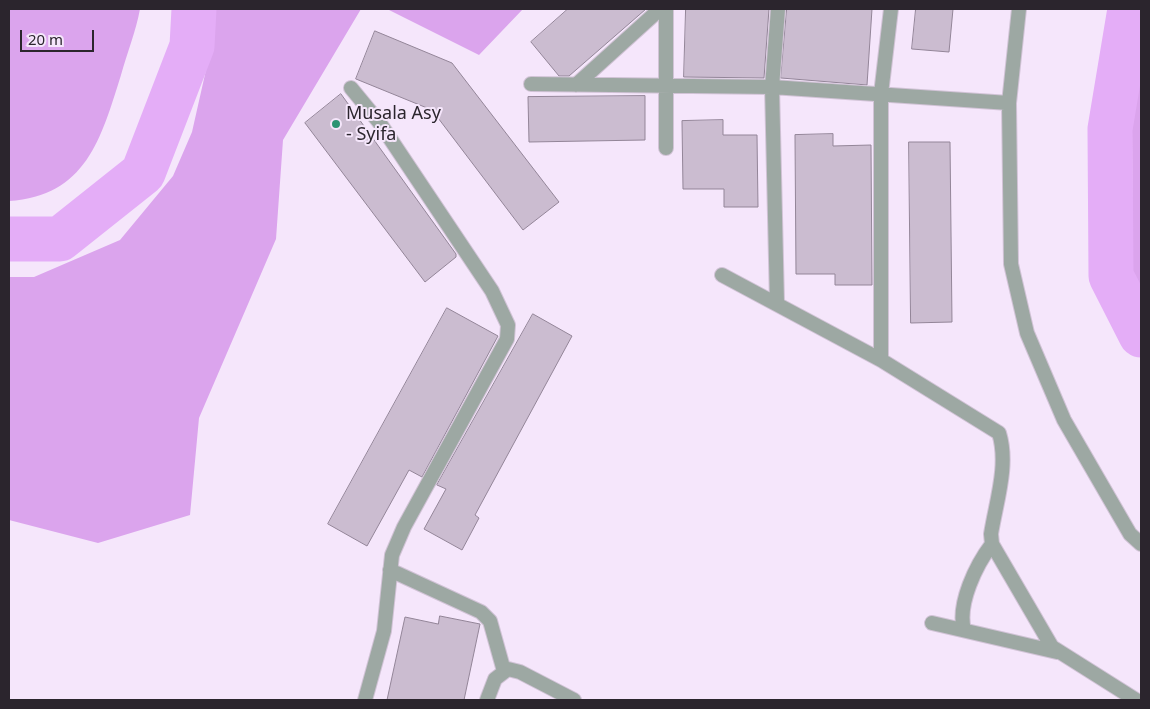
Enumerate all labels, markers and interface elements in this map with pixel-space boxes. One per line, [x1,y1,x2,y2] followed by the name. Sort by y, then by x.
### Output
[22,20,96,52] scale bar
[28,29,63,49] text: 20 m
[346,103,441,146] place label: Musala Asy - Syifa
[330,118,342,130] marker: Musala Asy - Syifa

